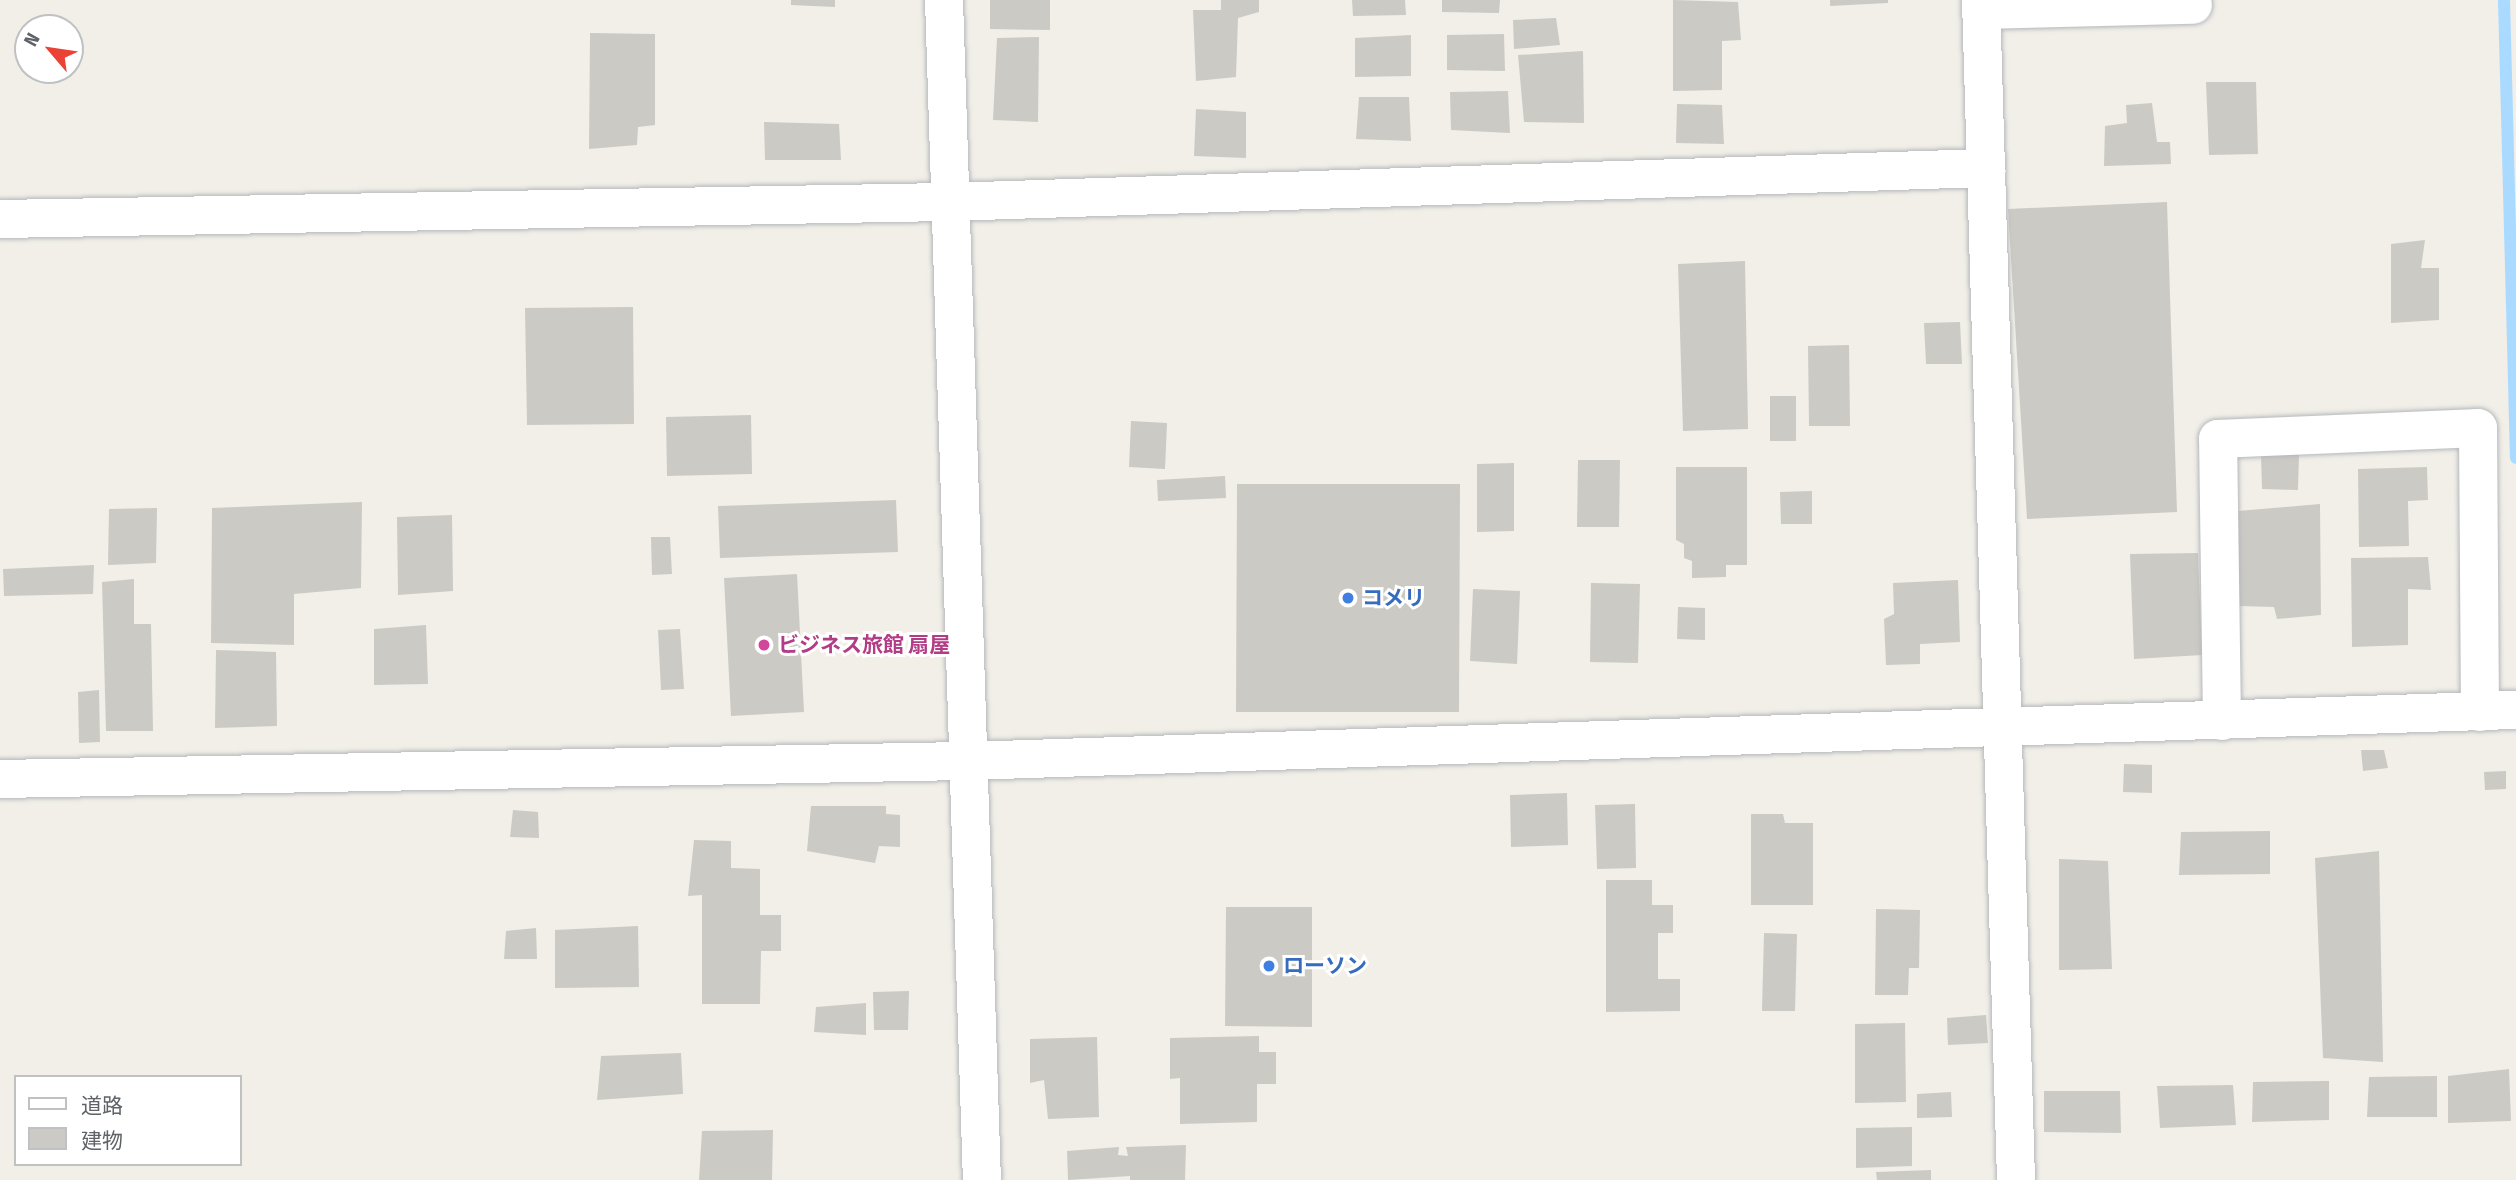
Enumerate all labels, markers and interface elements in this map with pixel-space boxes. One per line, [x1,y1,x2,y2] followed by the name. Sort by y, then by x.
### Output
[14,14,84,84] north arrow
[19,29,45,50] text: N
[1362,585,1425,611] place label: コメリ
[1340,590,1356,606] marker: コメリ
[778,632,950,658] place label: ビジネス旅館 扇屋
[756,637,772,653] marker: ビジネス旅館 扇屋
[1283,953,1367,979] place label: ローソン
[1261,958,1277,974] marker: ローソン
[14,1075,242,1166] legend
[81,1093,123,1119] text: 道路
[81,1128,123,1154] text: 建物

